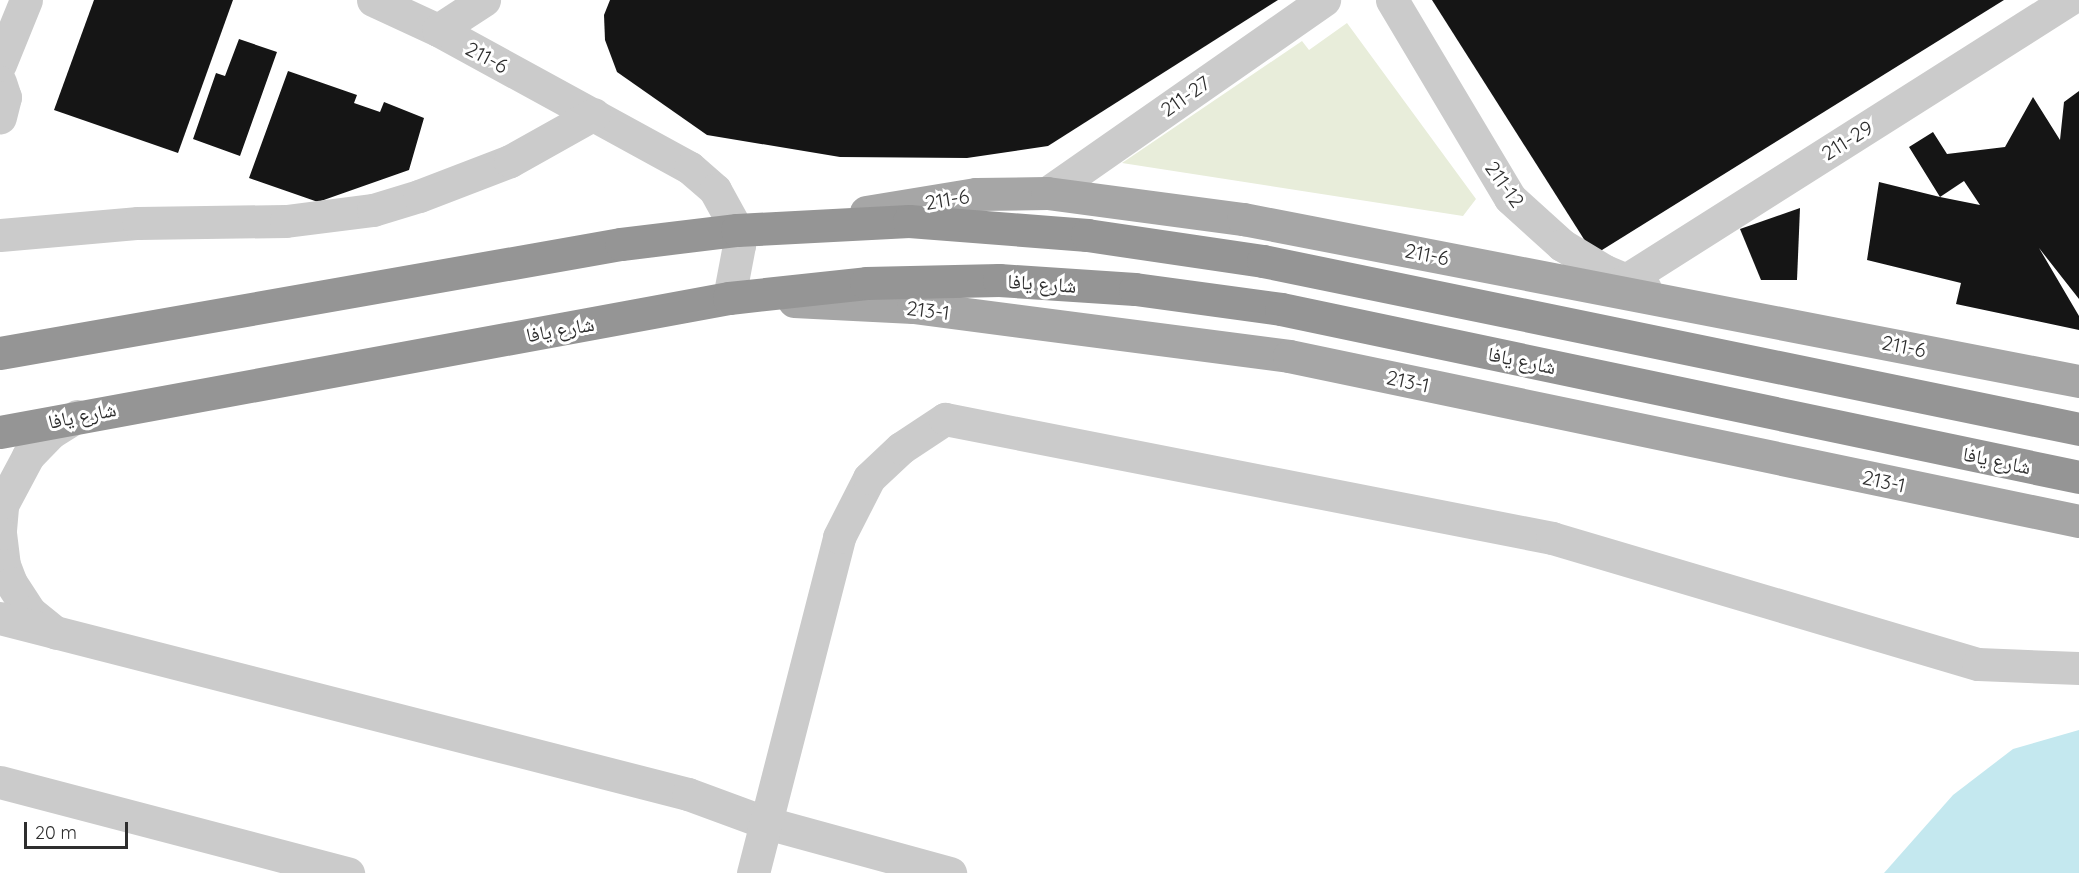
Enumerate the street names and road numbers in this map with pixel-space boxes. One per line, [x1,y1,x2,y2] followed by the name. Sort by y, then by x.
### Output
[462,36,512,78] street label: 211-6
[1156,70,1214,122] street label: 211-27
[1817,115,1877,165] street label: 211-29
[1480,156,1530,212] street label: 211-12
[923,184,971,214] street label: 211-6
[1403,238,1451,270] street label: 211-6
[1007,269,1077,297] street label: شارع يافا
[905,295,951,325] street label: 213-1
[524,311,596,347] street label: شارع يافا
[1880,330,1928,362] street label: 211-6
[1486,341,1558,379] street label: شارع يافا
[1384,365,1432,397] street label: 213-1
[46,397,118,433] street label: شارع يافا
[1961,441,2033,479] street label: شارع يافا
[1860,465,1908,497] street label: 213-1

